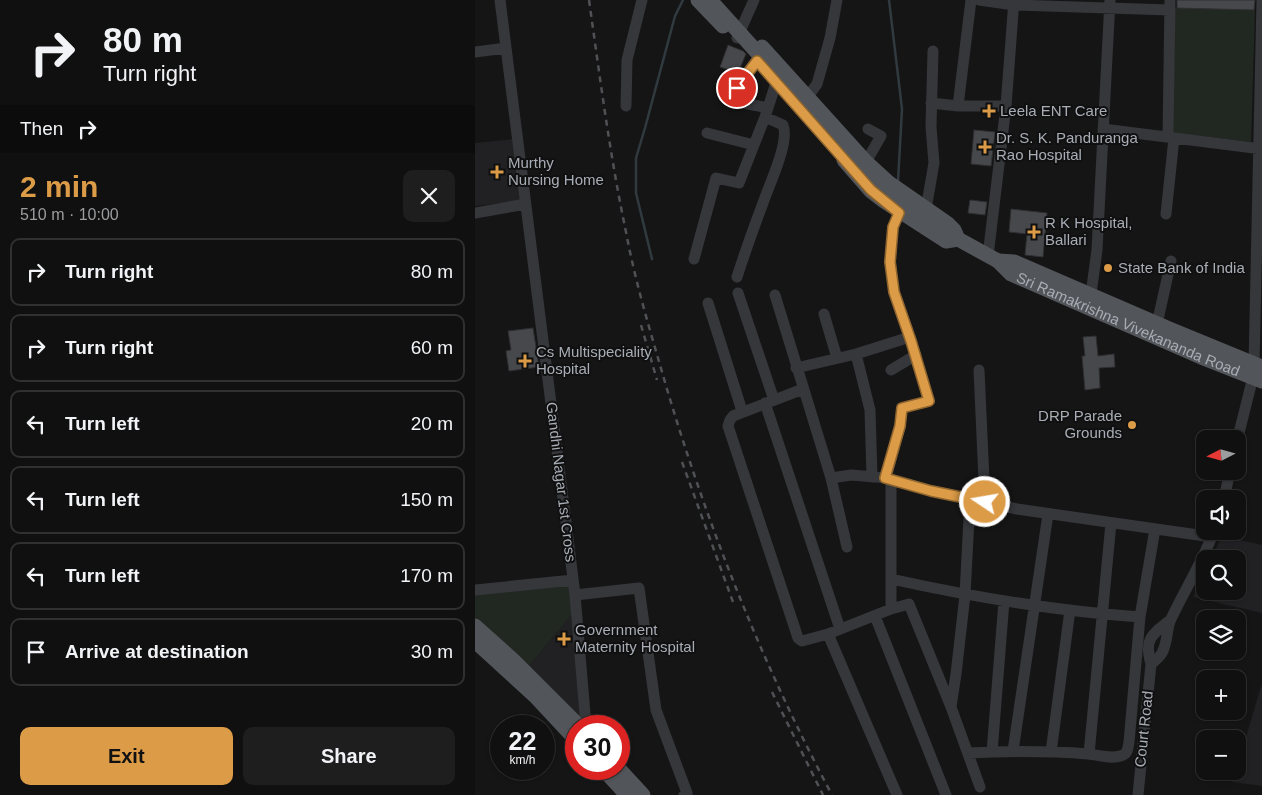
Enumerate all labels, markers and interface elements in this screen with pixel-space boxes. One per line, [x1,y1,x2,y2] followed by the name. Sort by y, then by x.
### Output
[20,20,85,85] icon: right
[103,20,183,59] text: 80 m
[103,61,196,86] text: Turn right
[716,67,758,109] pin
[723,74,751,102] icon: arrive
[1000,102,1107,119] place label: Leela ENT Care
[982,104,996,118] marker: Leela ENT Care
[73,115,101,143] icon: right
[20,118,63,139] text: Then
[996,129,1138,163] place label: Dr. S. K. Panduranga Rao Hospital
[978,140,992,154] marker: Dr. S. K. Panduranga Rao Hospital
[508,154,604,188] place label: Murthy Nursing Home
[490,165,504,179] marker: Murthy Nursing Home
[20,170,98,203] text: 2 min
[403,170,455,222] button: close
[20,206,119,223] text: 510 m · 10:00
[1045,214,1133,248] place label: R K Hospital, Ballari
[1027,225,1041,239] marker: R K Hospital, Ballari
[22,258,50,286] icon: right
[1118,259,1245,276] place label: State Bank of India
[65,261,153,282] text: Turn right
[411,261,453,282] text: 80 m
[1102,262,1114,274] marker: State Bank of India
[1014,268,1243,379] street label: Sri Ramakrishna Vivekananda Road
[22,334,50,362] icon: right
[65,337,153,358] text: Turn right
[411,337,453,358] text: 60 m
[536,343,652,377] place label: Cs Multispeciality Hospital
[518,354,532,368] marker: Cs Multispeciality Hospital
[543,401,580,563] street label: Gandhi Nagar 1st Cross
[1038,407,1122,441] place label: DRP Parade Grounds
[22,410,50,438] icon: left
[65,413,140,434] text: Turn left
[411,413,453,434] text: 20 m
[1126,419,1138,431] marker: DRP Parade Grounds
[1196,430,1246,480] north arrow
[1196,430,1246,780] map controls
[958,475,1010,527] position arrow
[22,486,50,514] icon: left
[65,489,140,510] text: Turn left
[400,489,453,510] text: 150 m
[1196,490,1246,540] button: sound
[1196,550,1246,600] button: search
[22,562,50,590] icon: left
[65,565,140,586] text: Turn left
[400,565,453,586] text: 170 m
[1196,610,1246,660] button: layers
[575,621,695,655] place label: Government Maternity Hospital
[557,632,571,646] marker: Government Maternity Hospital
[22,638,50,666] icon: arrive
[65,641,249,662] text: Arrive at destination
[411,641,453,662] text: 30 m
[1196,670,1246,720] button: +
[1131,690,1156,768] street label: Court Road
[565,715,630,780] speed limit sign: 30
[20,727,233,785] button: Exit
[243,727,455,785] button: Share
[509,727,536,755] text: 22
[1196,730,1246,780] button: −
[509,753,536,767] text: km/h

